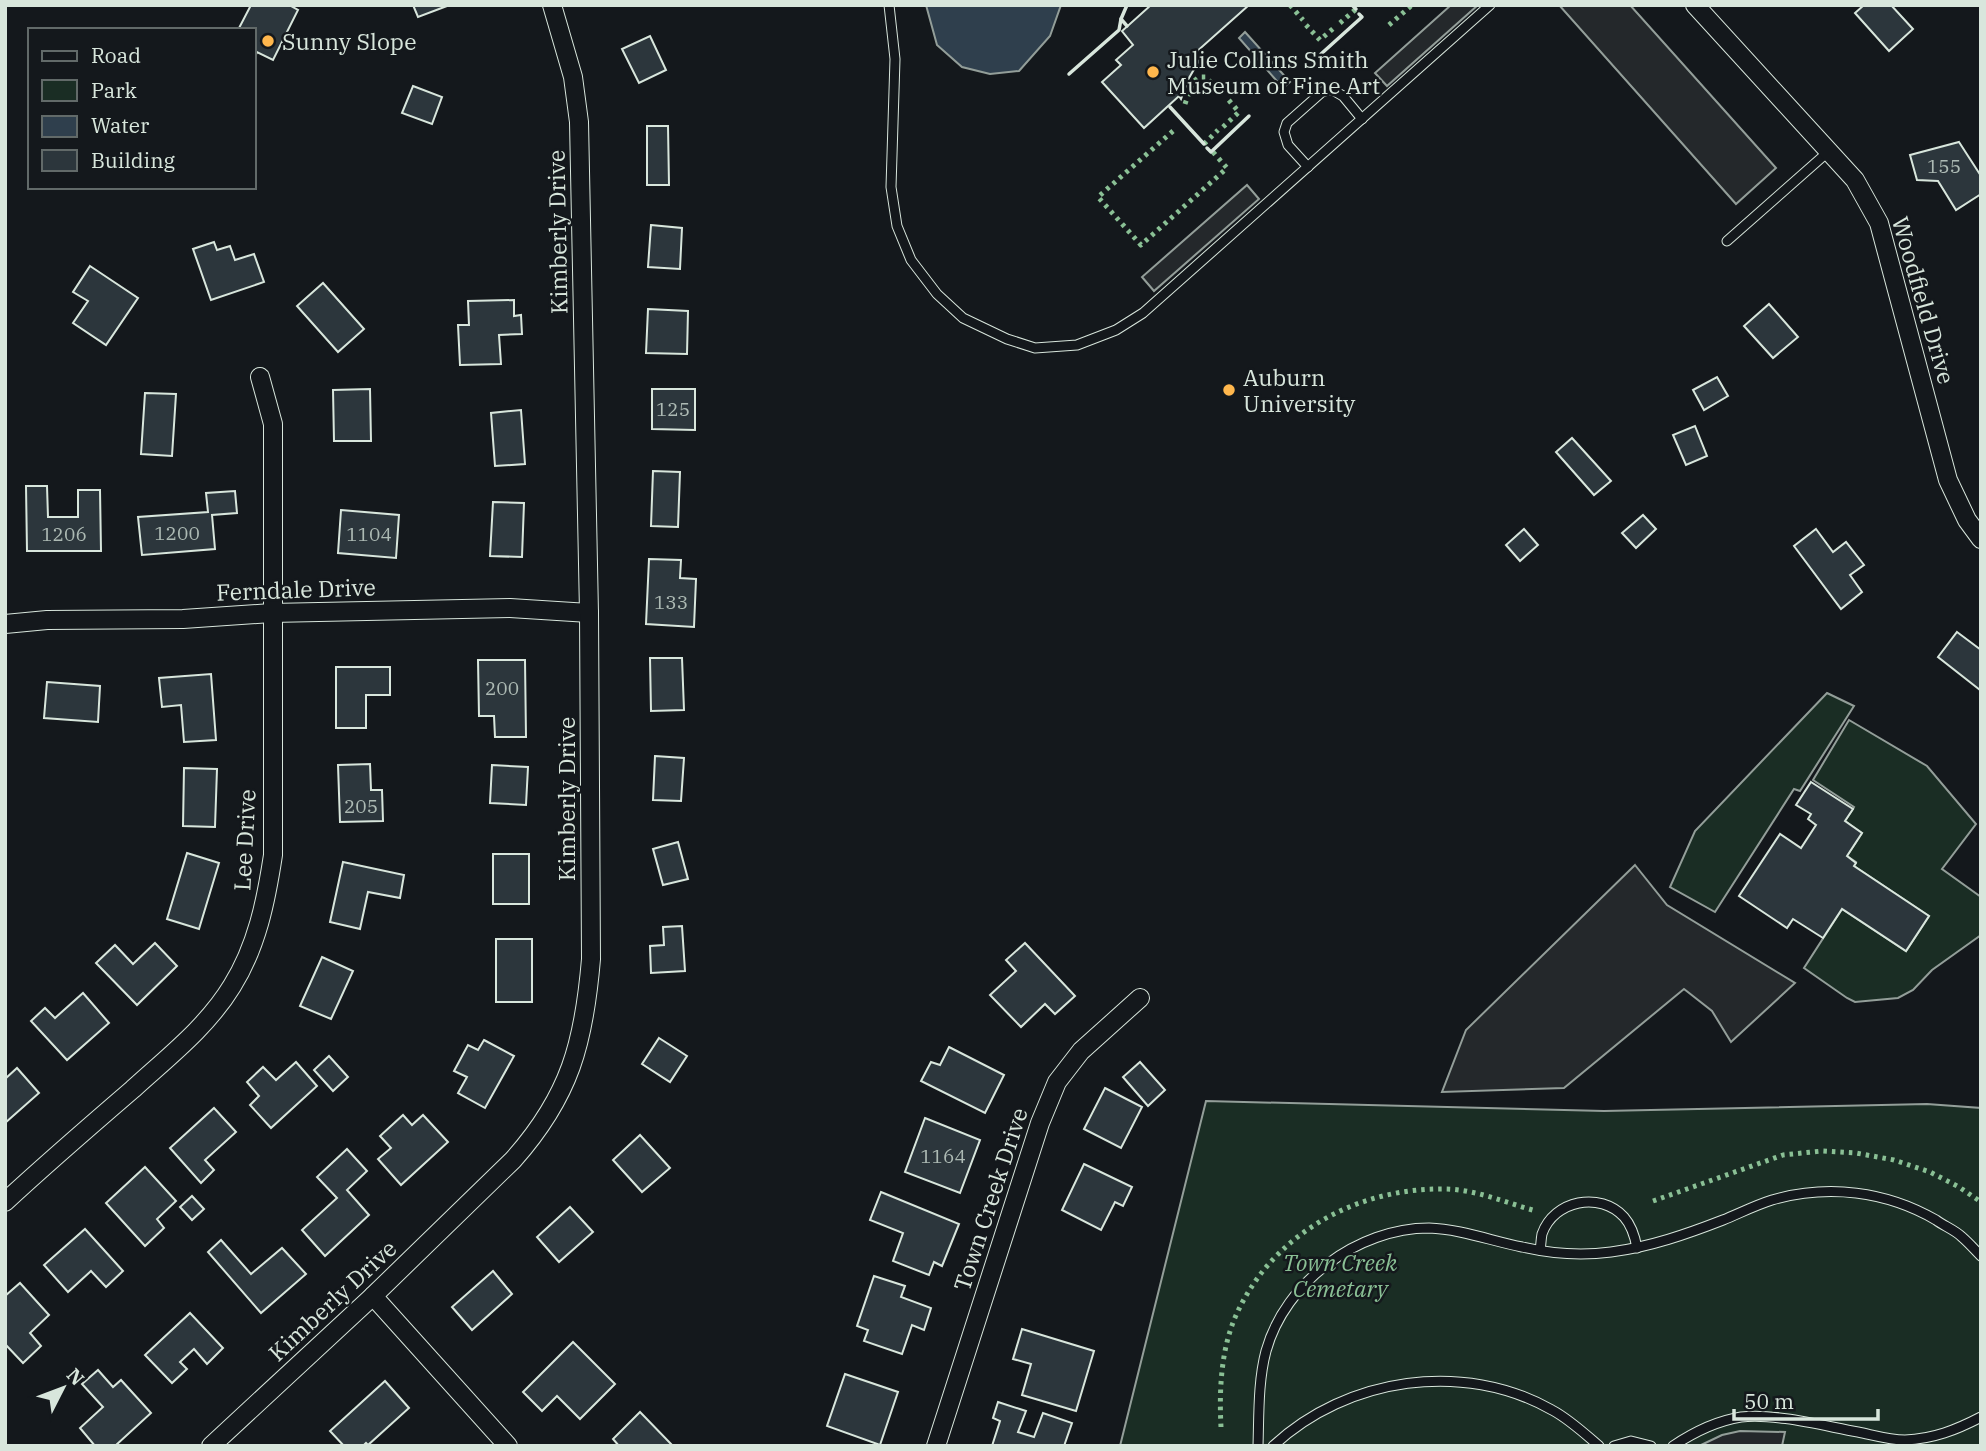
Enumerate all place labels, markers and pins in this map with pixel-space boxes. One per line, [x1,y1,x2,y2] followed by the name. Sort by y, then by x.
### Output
[282,26,417,56] place label: Sunny Slope
[260,33,276,49] marker: Sunny Slope
[1167,44,1380,100] place label: Julie Collins Smith Museum of Fine Art
[1145,64,1161,80] marker: Julie Collins Smith Museum of Fine Art
[1243,362,1356,418] place label: Auburn University
[1221,382,1237,398] marker: Auburn University

